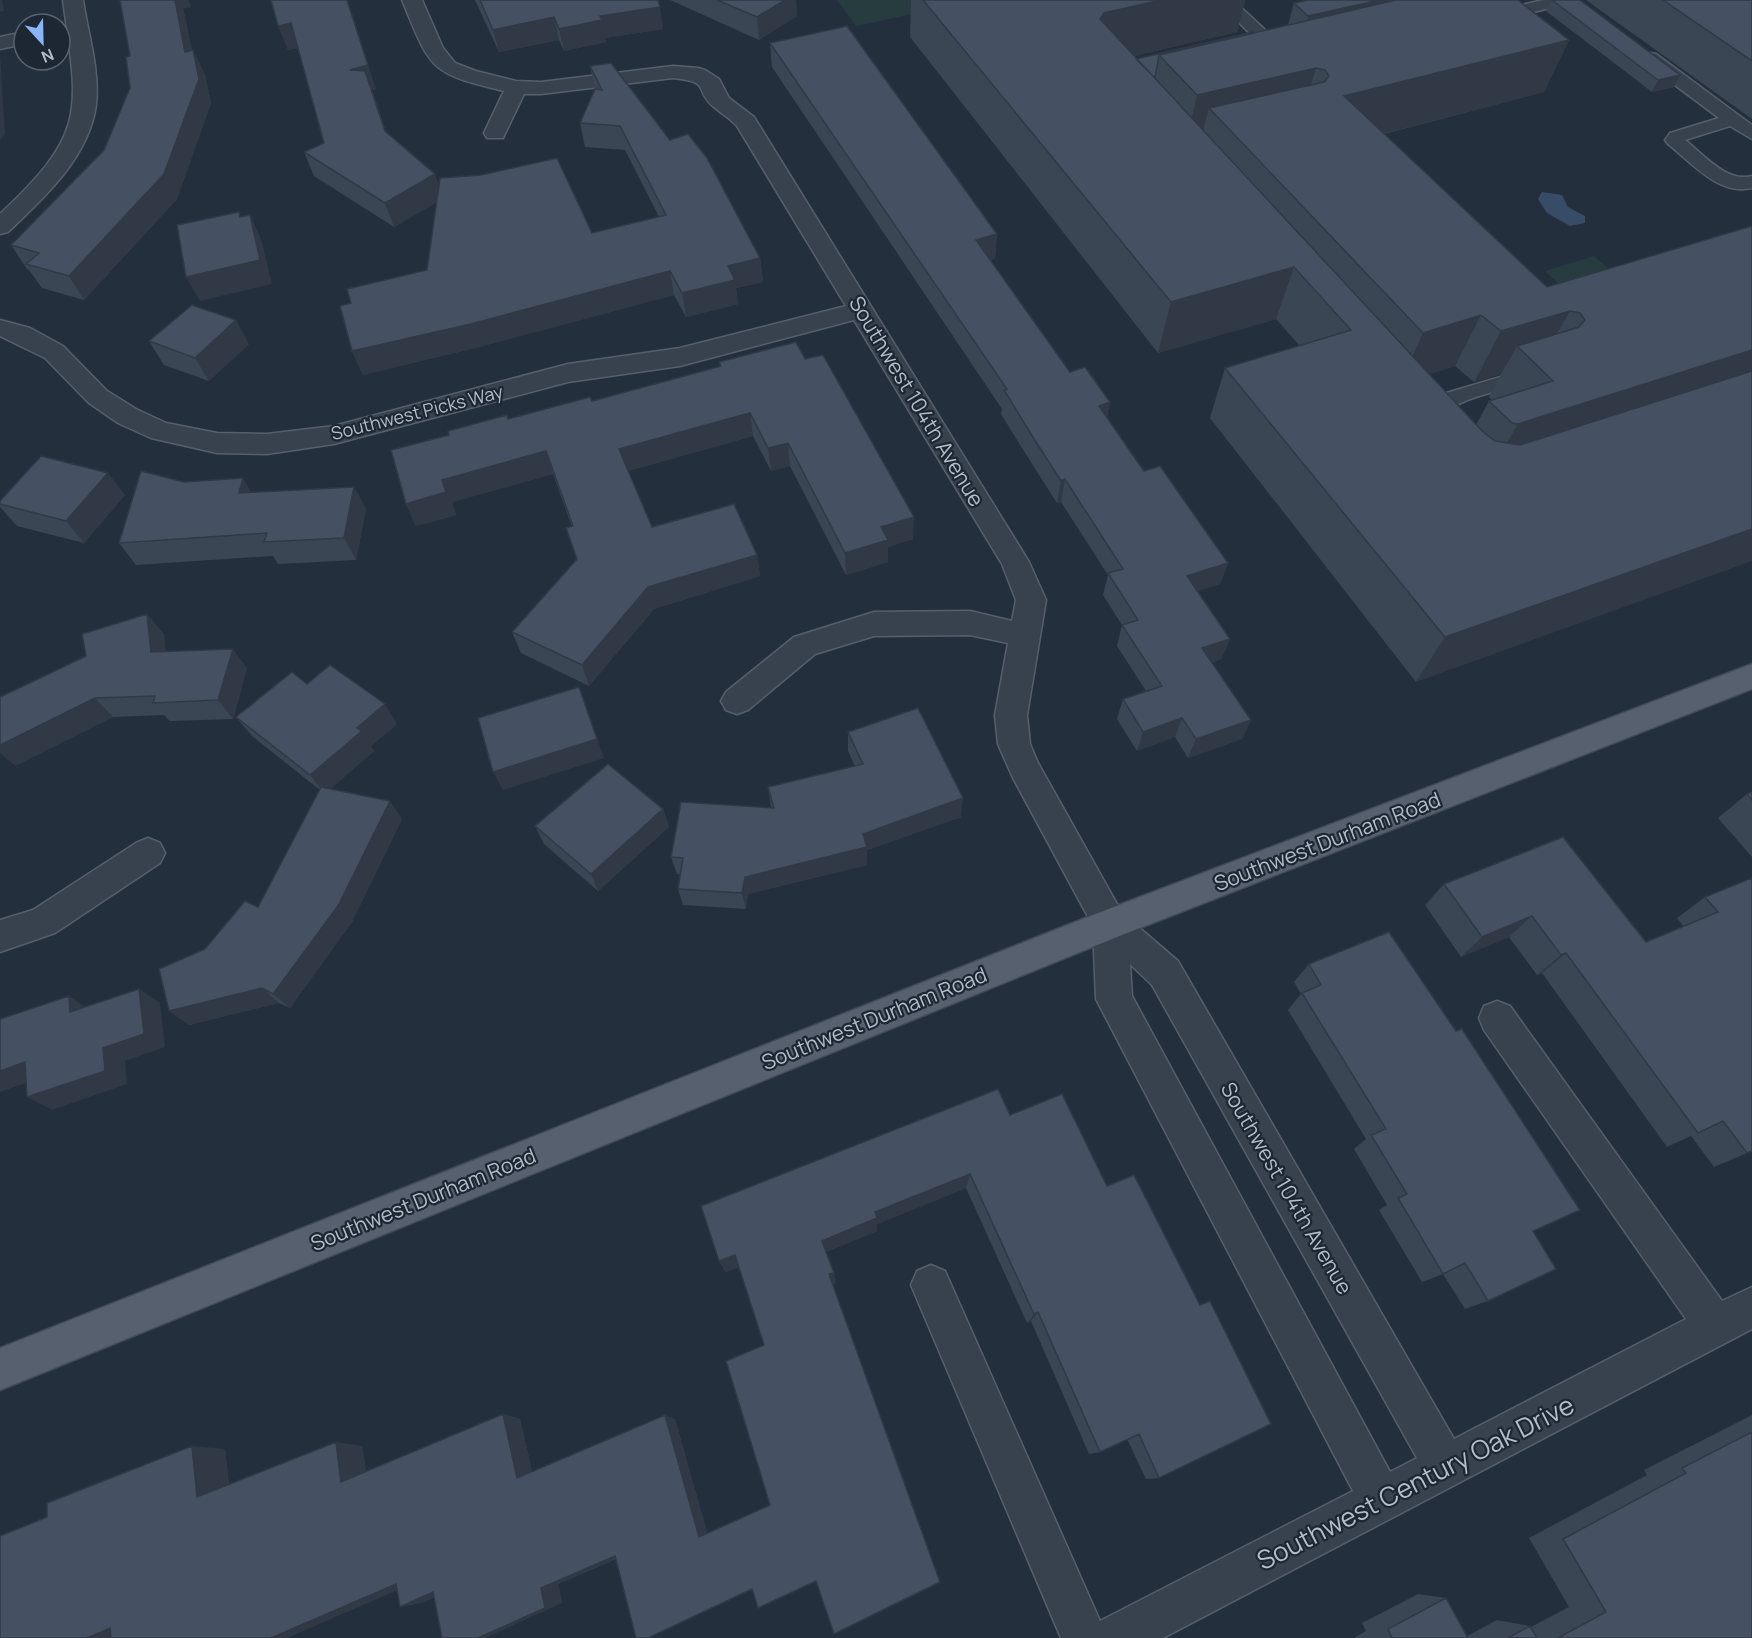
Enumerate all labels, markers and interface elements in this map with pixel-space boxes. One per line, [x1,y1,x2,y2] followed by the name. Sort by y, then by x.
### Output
[12,12,72,72] north arrow
[38,44,57,68] text: N
[843,291,991,511] street label: Southwest 104th Avenue
[329,379,506,445] street label: Southwest Picks Way
[1210,785,1444,897] street label: Southwest Durham Road
[757,960,991,1076] street label: Southwest Durham Road
[1215,1077,1359,1299] street label: Southwest 104th Avenue
[306,1141,540,1257] street label: Southwest Durham Road
[1250,1386,1580,1578] street label: Southwest Century Oak Drive

